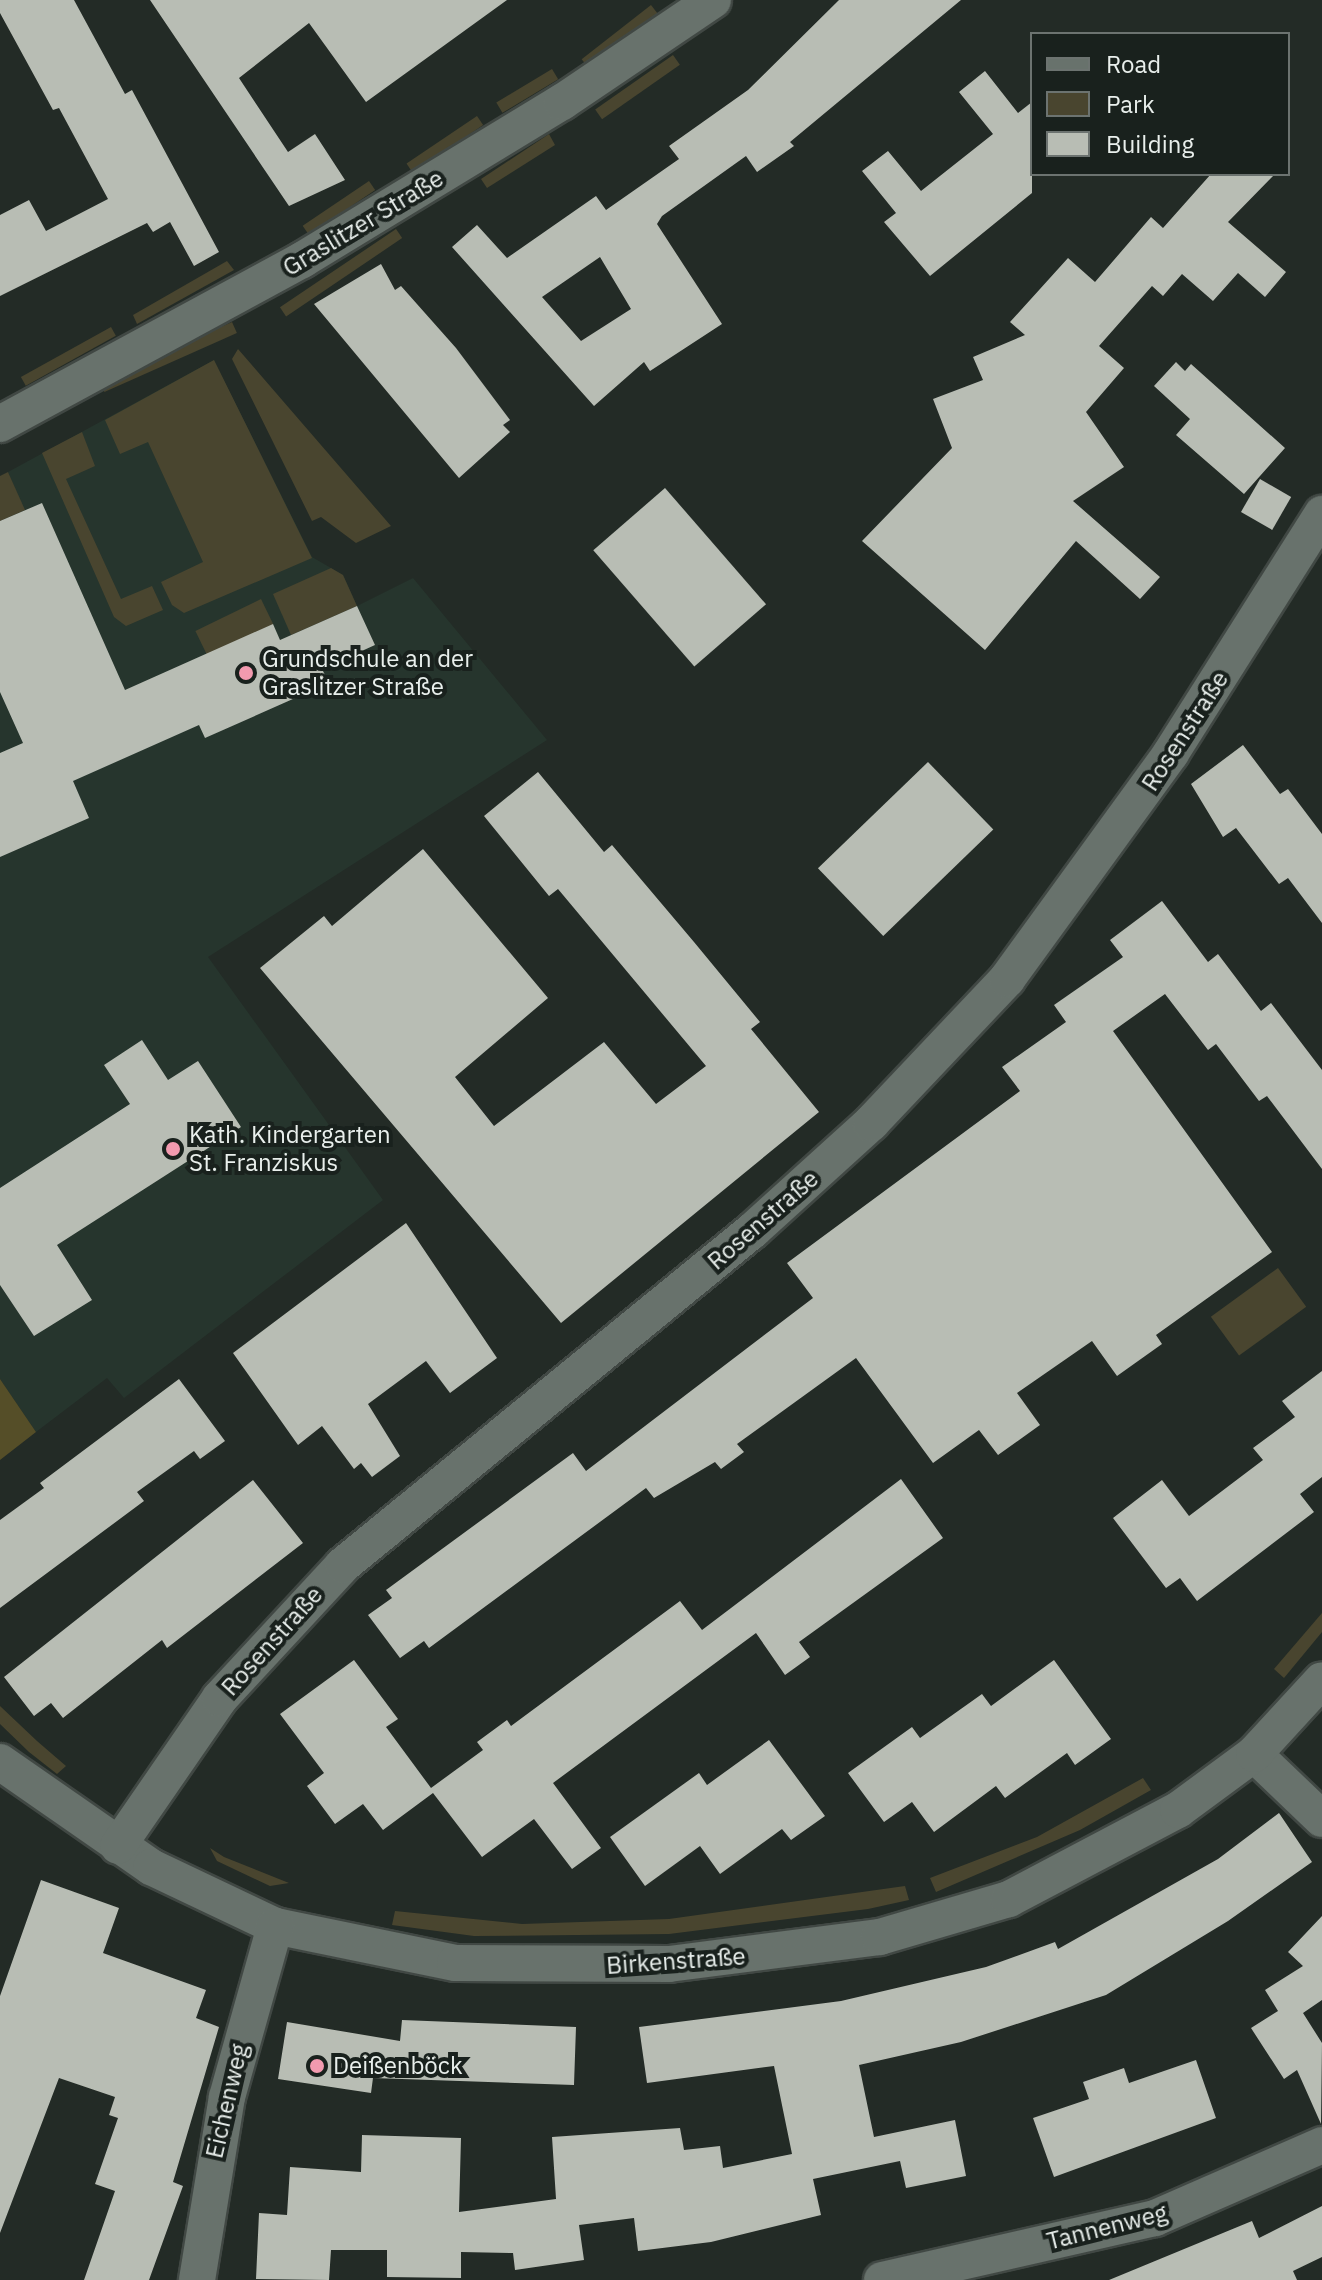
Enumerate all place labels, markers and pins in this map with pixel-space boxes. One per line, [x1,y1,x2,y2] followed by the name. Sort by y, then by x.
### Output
[262,645,473,701] place label: Grundschule an der Graslitzer Straße
[237,664,255,682] marker: Grundschule an der Graslitzer Straße
[189,1121,391,1177] place label: Kath. Kindergarten St. Franziskus
[164,1140,182,1158] marker: Kath. Kindergarten St. Franziskus
[333,2052,463,2080] place label: Deißenböck
[308,2057,326,2075] marker: Deißenböck

